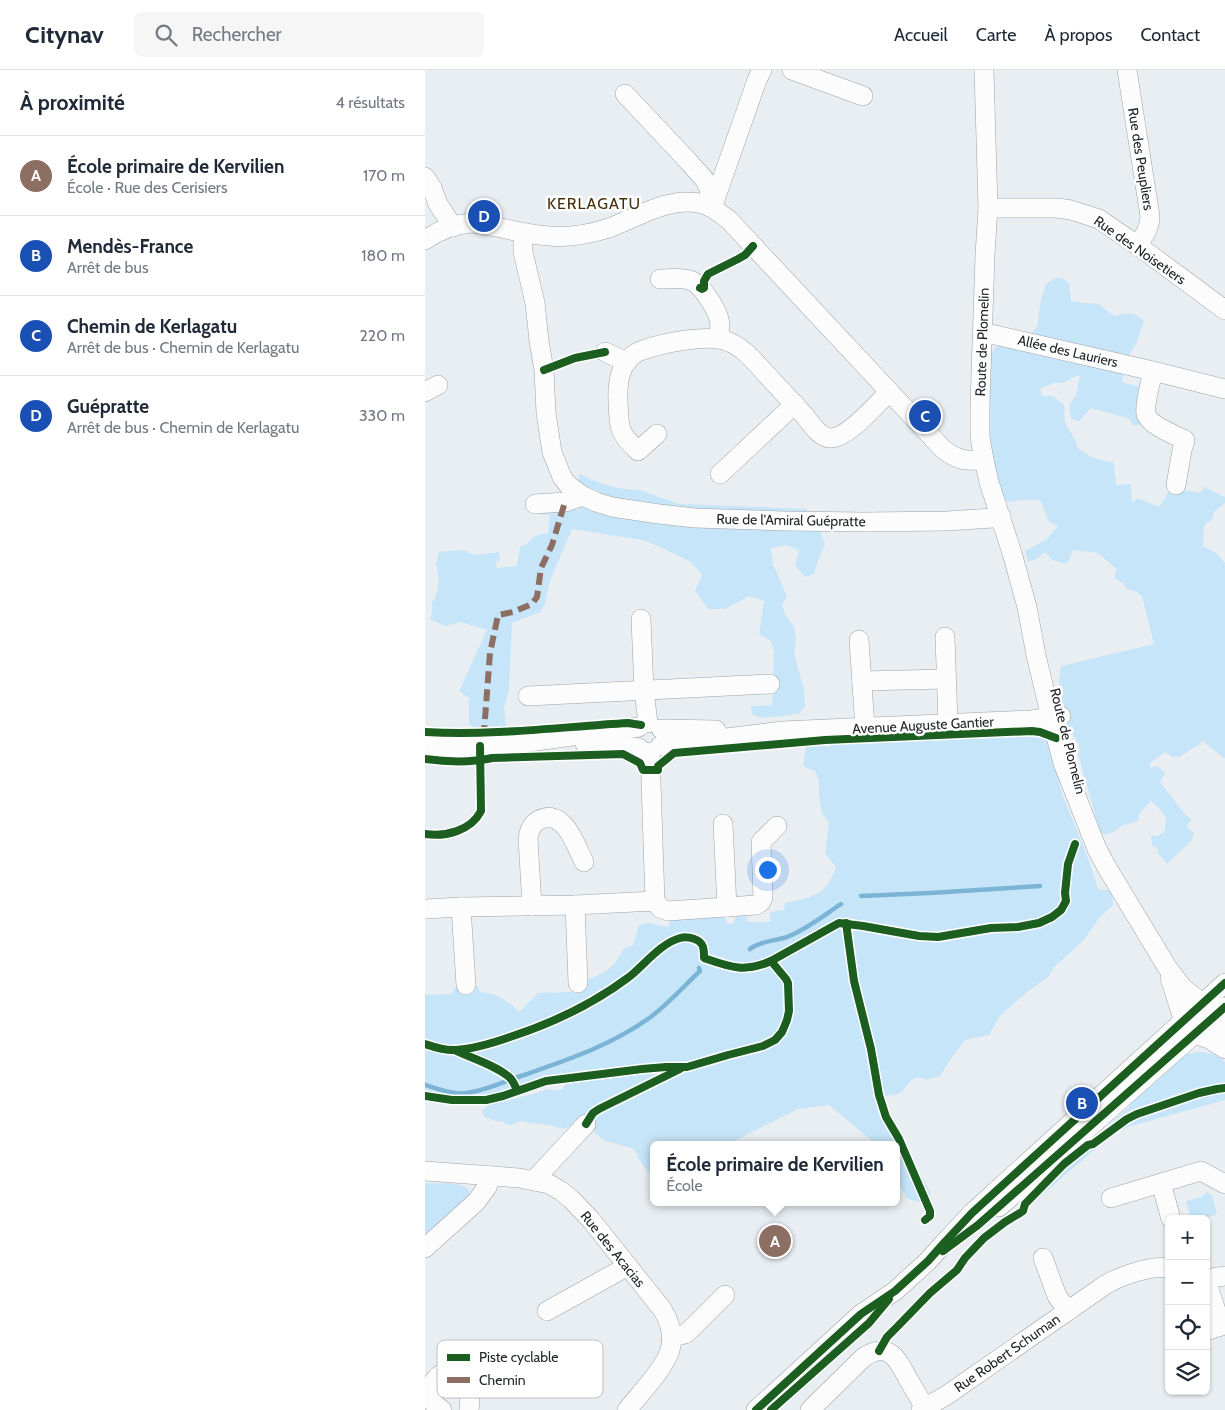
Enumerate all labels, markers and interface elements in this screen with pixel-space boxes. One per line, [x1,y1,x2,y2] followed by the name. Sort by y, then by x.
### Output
[134,12,484,57] search box
[25,20,104,49] text: Citynav
[152,21,180,49] icon: search
[192,23,282,46] text: Rechercher
[894,24,948,46] text: Accueil
[976,24,1016,46] text: Carte
[1044,24,1112,46] text: À propos
[1140,24,1200,46] text: Contact
[20,90,125,115] text: À proximité
[335,93,405,112] text: 4 résultats
[1124,106,1158,212] street label: Rue des Peupliers
[67,155,284,178] text: École primaire de Kervilien
[31,166,41,185] text: A
[363,166,405,185] text: 170 m
[67,178,228,197] text: École · Rue des Cerisiers
[547,194,641,213] district label: KERLAGATU
[468,197,500,235] pin: D
[1091,212,1190,289] street label: Rue des Noisetiers
[67,235,193,258] text: Mendès-France
[31,246,41,265] text: B
[361,246,405,265] text: 180 m
[67,258,149,277] text: Arrêt de bus
[971,287,993,397] street label: Route de Plomelin
[67,315,237,338] text: Chemin de Kerlagatu
[31,326,41,345] text: C
[359,326,405,345] text: 220 m
[1016,331,1120,371] street label: Allée des Lauriers
[67,338,299,357] text: Arrêt de bus · Chemin de Kerlagatu
[67,395,149,418] text: Guépratte
[909,397,941,435] pin: C
[30,406,42,425] text: D
[359,406,405,425] text: 330 m
[67,418,299,437] text: Arrêt de bus · Chemin de Kerlagatu
[716,510,866,530] street label: Rue de l'Amiral Guépratte
[1046,686,1090,796] street label: Route de Plomelin
[852,712,995,738] street label: Avenue Auguste Gantier
[755,857,781,883] your location
[1066,1084,1098,1122] pin: B
[650,1141,900,1206] popup
[666,1153,884,1176] text: École primaire de Kervilien
[666,1176,703,1195] text: École
[577,1207,649,1291] street label: Rue des Acacias
[1165,1215,1210,1395] map controls
[1165,1215,1210,1260] button: +
[759,1222,791,1260] pin: A
[1165,1260,1210,1305] button: −
[1165,1305,1210,1350] button: locate
[951,1310,1064,1396] street label: Rue Robert Schuman
[437,1340,603,1398] legend
[479,1348,559,1366] text: Piste cyclable
[1165,1350,1210,1395] button: layers
[479,1371,526,1389] text: Chemin

